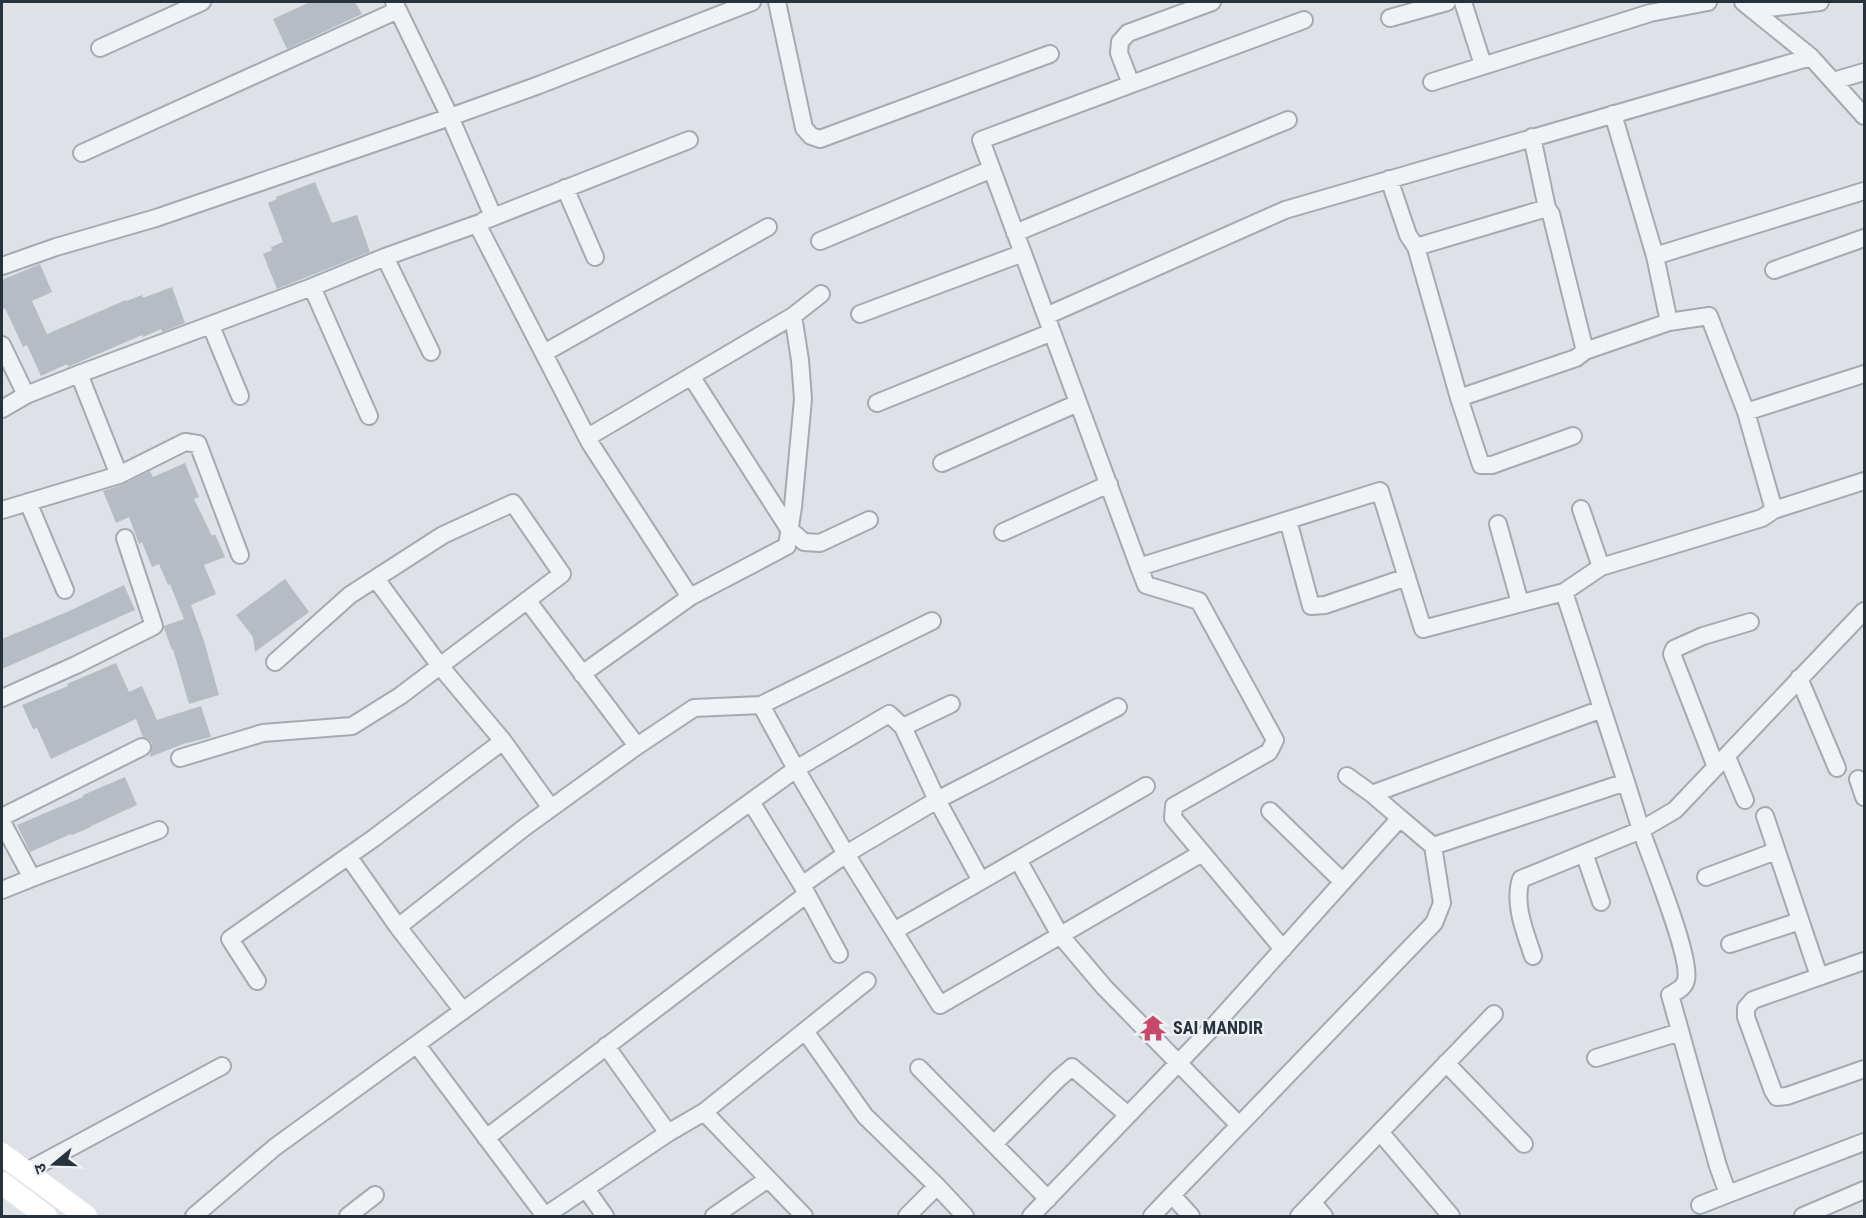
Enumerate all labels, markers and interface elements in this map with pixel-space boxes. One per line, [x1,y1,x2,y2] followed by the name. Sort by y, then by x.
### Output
[1138,1013,1168,1043] temple icon: SAI MANDIR
[1173,1017,1263,1038] place label: SAI MANDIR
[24,1134,84,1194] north arrow
[30,1161,51,1176] text: उ

